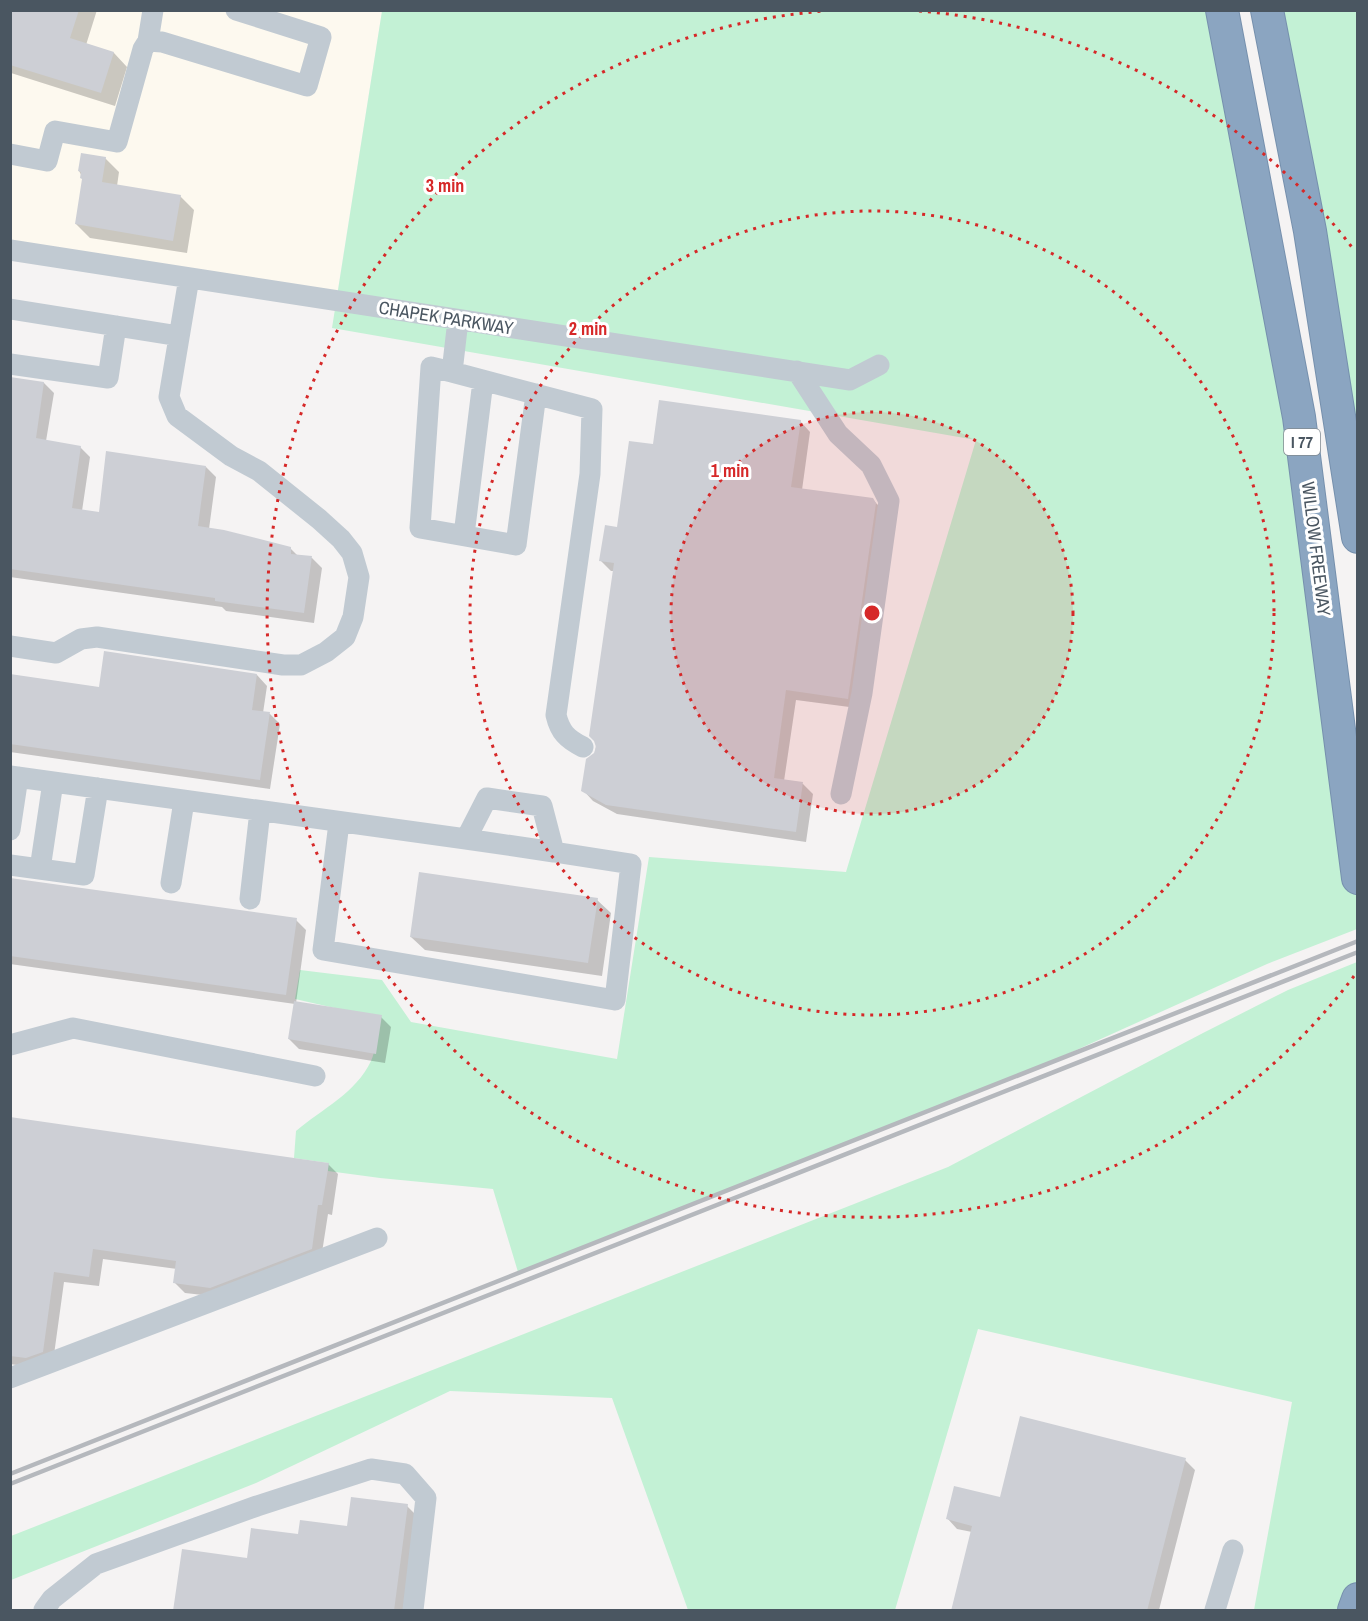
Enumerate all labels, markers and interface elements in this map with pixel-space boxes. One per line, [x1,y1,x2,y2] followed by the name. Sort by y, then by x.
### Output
[426,173,464,198] text: 3 min
[377,295,515,341] street label: CHAPEK PARKWAY
[569,316,607,341] text: 2 min
[1284,429,1320,455] road number: I 77
[711,458,749,483] text: 1 min
[1296,480,1337,618] street label: WILLOW FREEWAY
[862,603,882,623] centre of rings

